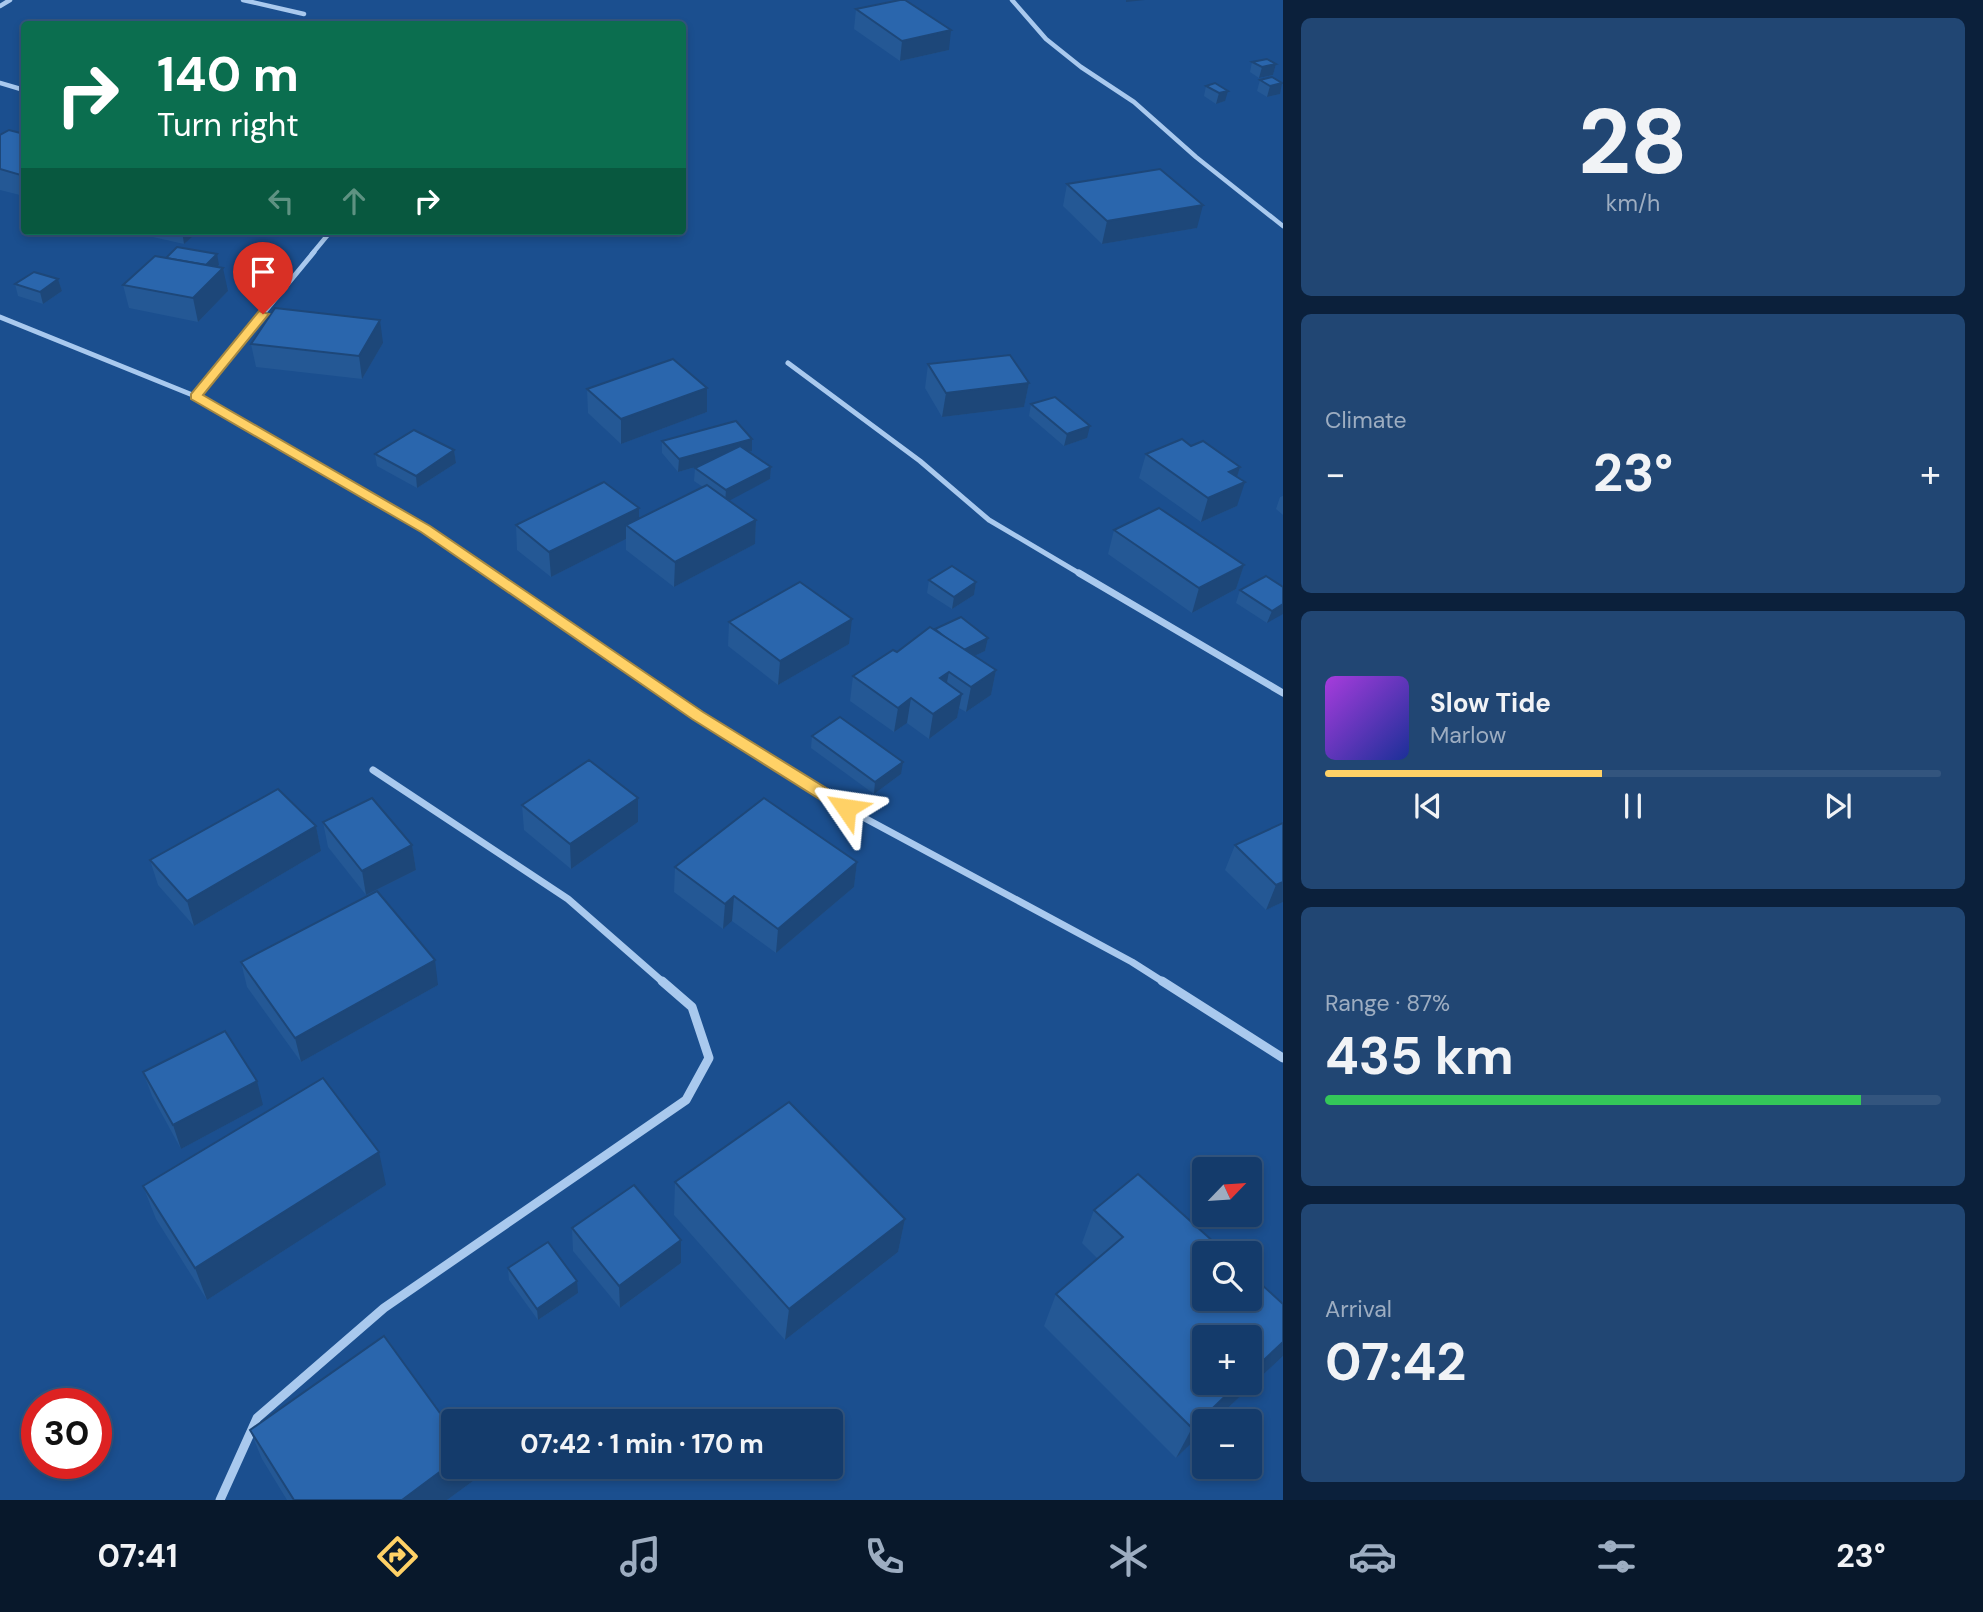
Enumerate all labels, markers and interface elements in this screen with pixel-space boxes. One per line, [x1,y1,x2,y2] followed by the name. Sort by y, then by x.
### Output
[157,42,299,106] text: 140 m
[42,49,133,140] icon: right
[1578,83,1688,201] text: 28
[157,104,299,146] text: Turn right
[262,182,300,220] icon: left
[335,182,373,220] icon: ahead
[408,182,446,220] icon: right
[1606,188,1660,218] text: km/h
[233,242,293,314] pin
[244,253,282,291] icon: arrive
[1325,405,1407,435] text: Climate
[1593,439,1673,507] text: 23°
[1325,449,1346,499] text: −
[1920,449,1941,499] text: +
[1430,686,1551,720] text: Slow Tide
[1430,720,1506,750] text: Marlow
[809,771,883,845] position arrow
[1409,787,1447,825] icon: previous
[1614,787,1652,825] icon: pause
[1819,787,1857,825] icon: next
[1325,988,1450,1018] text: Range · 87%
[1325,1022,1514,1090] text: 435 km
[1192,1157,1262,1227] north arrow
[1192,1157,1262,1479] map controls
[1192,1241,1262,1311] button: search
[1325,1294,1392,1324] text: Arrival
[1192,1325,1262,1395] button: +
[1325,1328,1466,1396] text: 07:42
[21,1388,112,1479] speed limit sign: 30
[1192,1409,1262,1479] button: −
[520,1427,764,1461] text: 07:42 · 1 min · 170 m
[373,1532,422,1581] icon: directions
[616,1532,665,1581] icon: music
[860,1532,909,1581] icon: phone
[1104,1532,1153,1581] icon: climate
[1348,1532,1397,1581] icon: car
[1592,1532,1641,1581] icon: filters
[97,1535,178,1577] text: 07:41
[1836,1535,1886,1577] text: 23°

